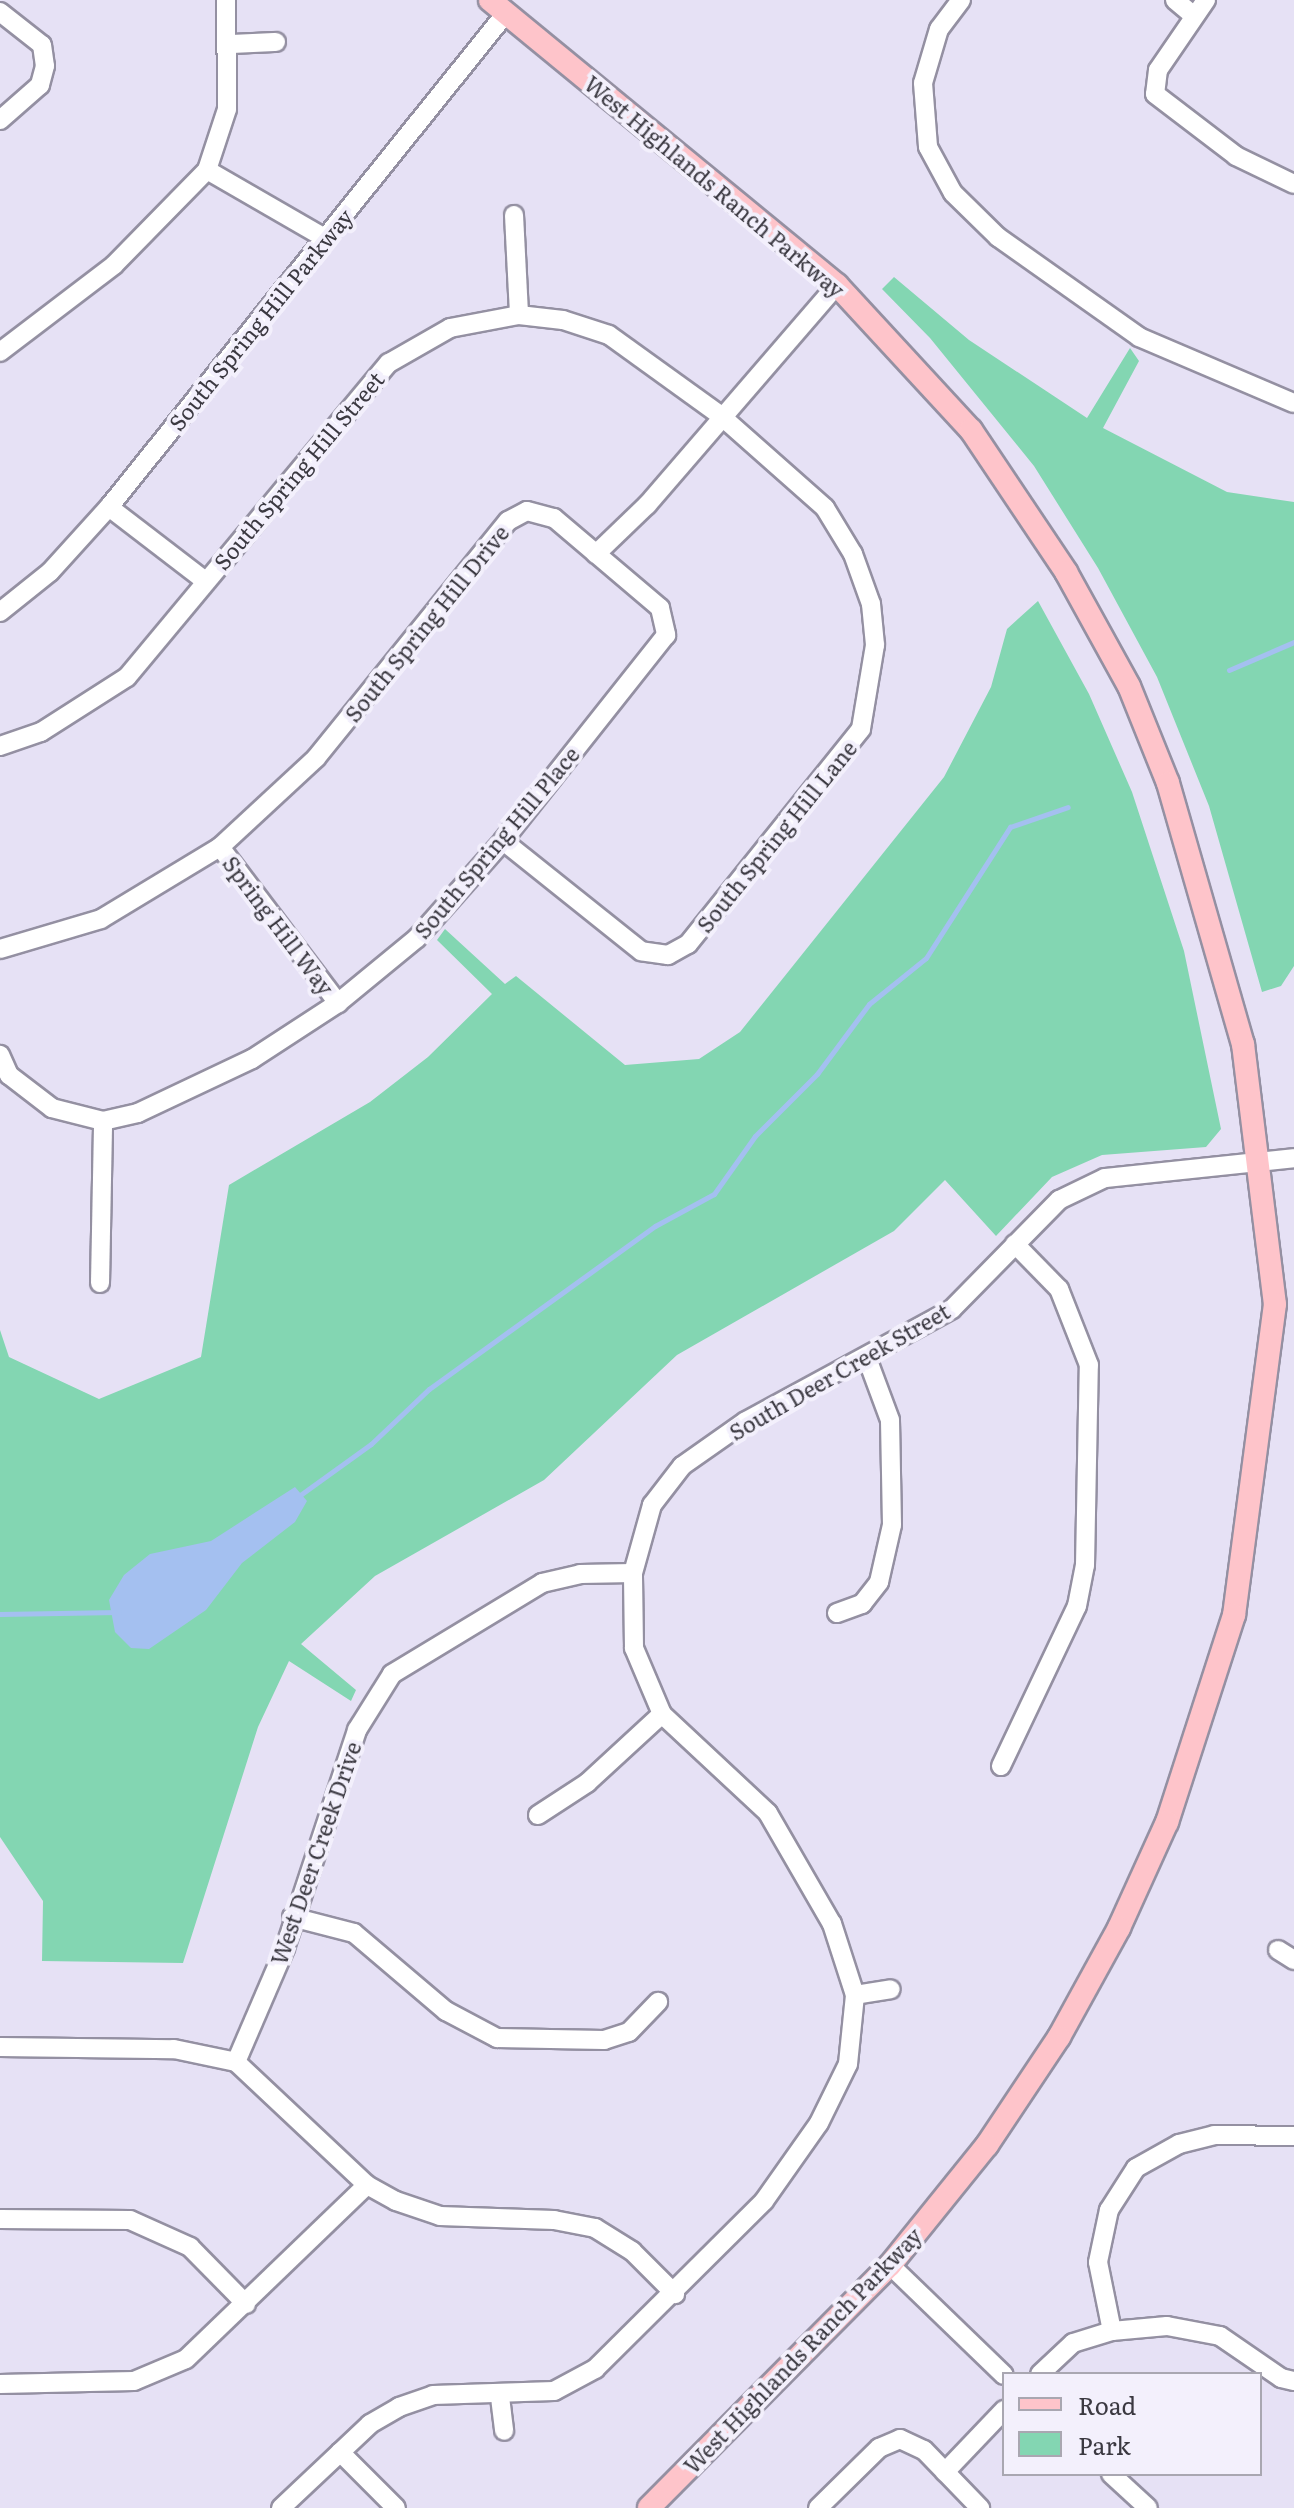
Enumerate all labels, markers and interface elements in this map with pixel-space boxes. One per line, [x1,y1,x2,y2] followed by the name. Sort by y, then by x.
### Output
[580,69,850,303] street label: West Highlands Ranch Parkway
[162,203,358,435] street label: South Spring Hill Parkway
[207,366,389,574] street label: South Spring Hill Street
[339,519,513,727] street label: South Spring Hill Drive
[691,735,861,937] street label: South Spring Hill Lane
[408,741,584,943] street label: South Spring Hill Place
[218,850,340,1000] street label: Spring Hill Way
[724,1297,954,1445] street label: South Deer Creek Street
[264,1738,366,1968] street label: West Deer Creek Drive
[677,2222,927,2478] street label: West Highlands Ranch Parkway
[1002,2372,1262,2476] legend
[1078,2387,1136,2422] text: Road
[1078,2427,1131,2462] text: Park

